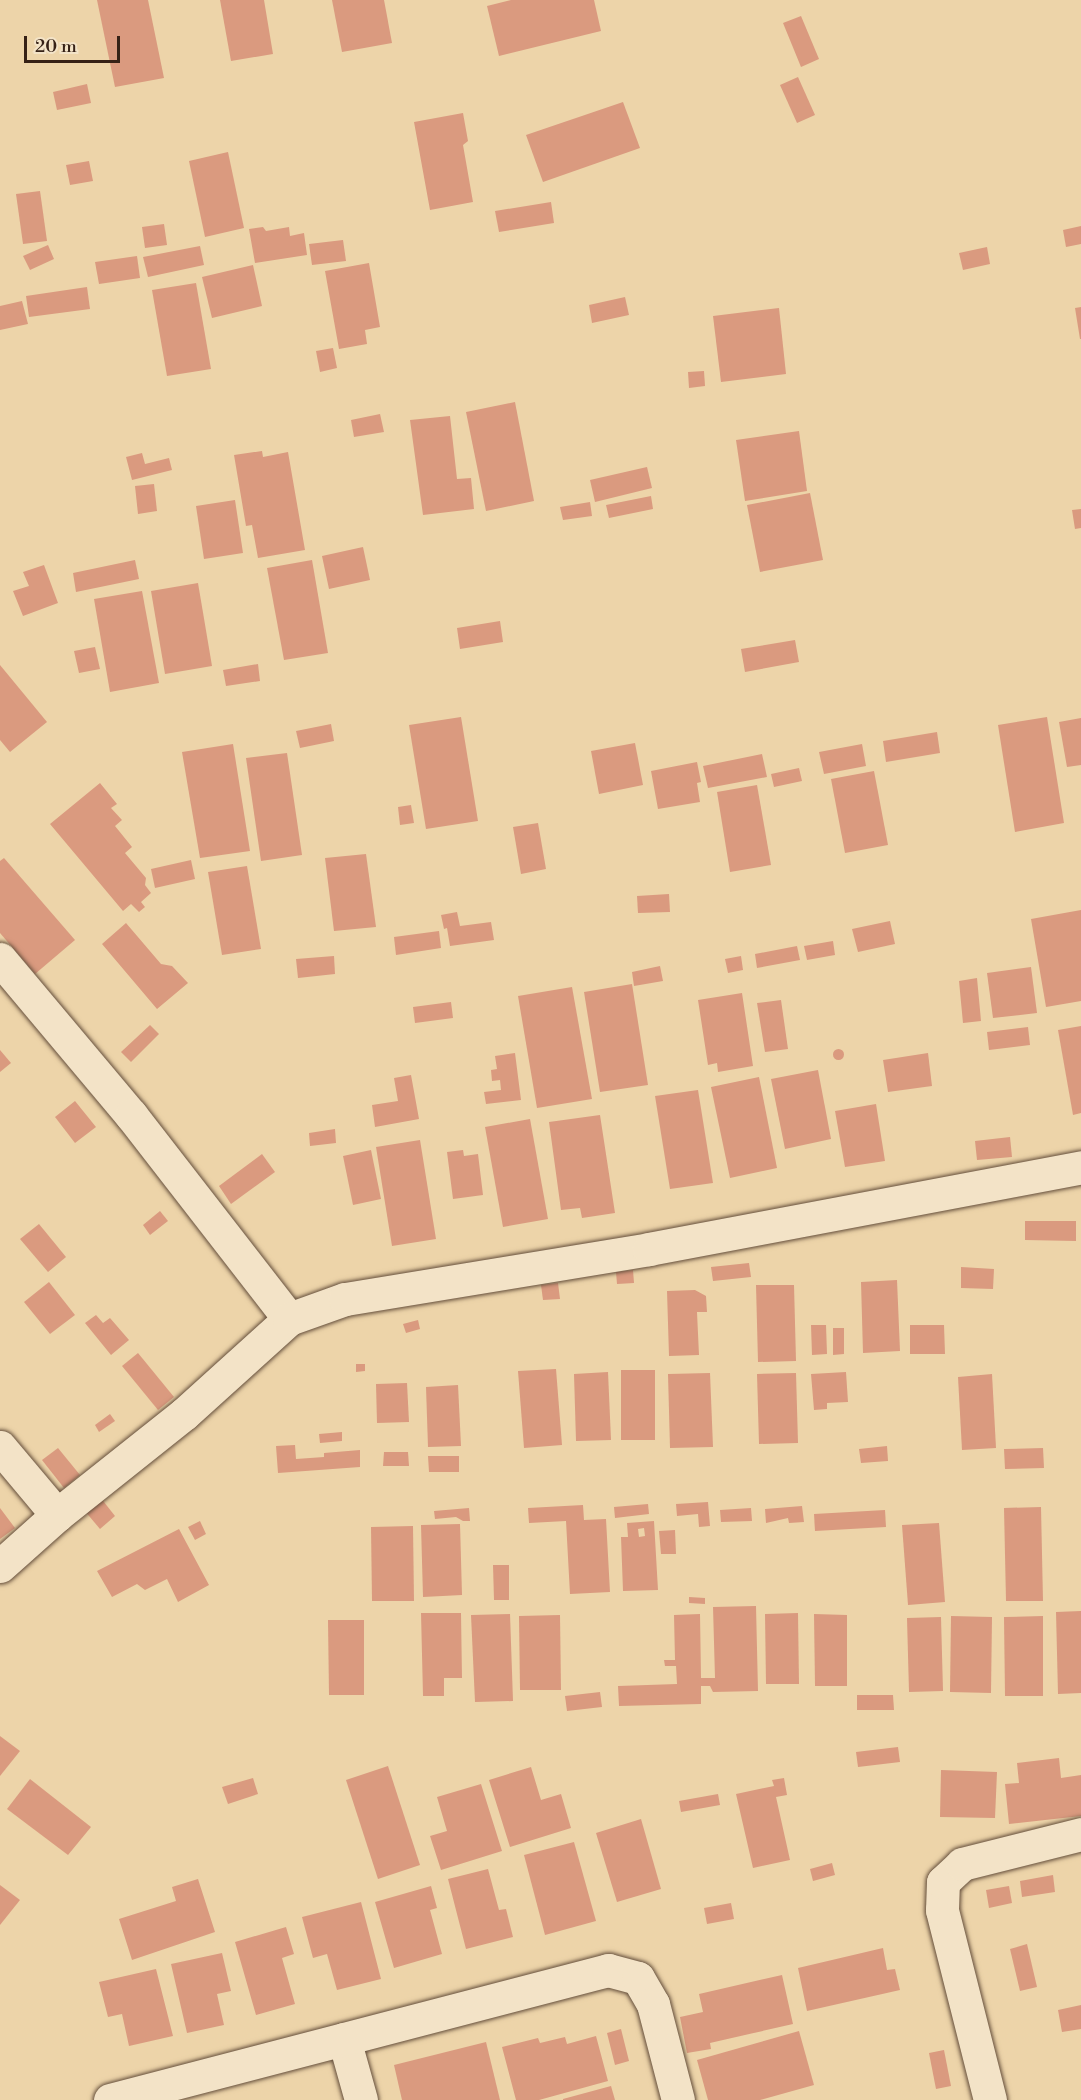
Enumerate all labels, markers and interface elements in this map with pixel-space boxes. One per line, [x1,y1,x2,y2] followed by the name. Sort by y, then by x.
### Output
[27,24,123,62] scale bar
[35,35,77,58] text: 20 m

